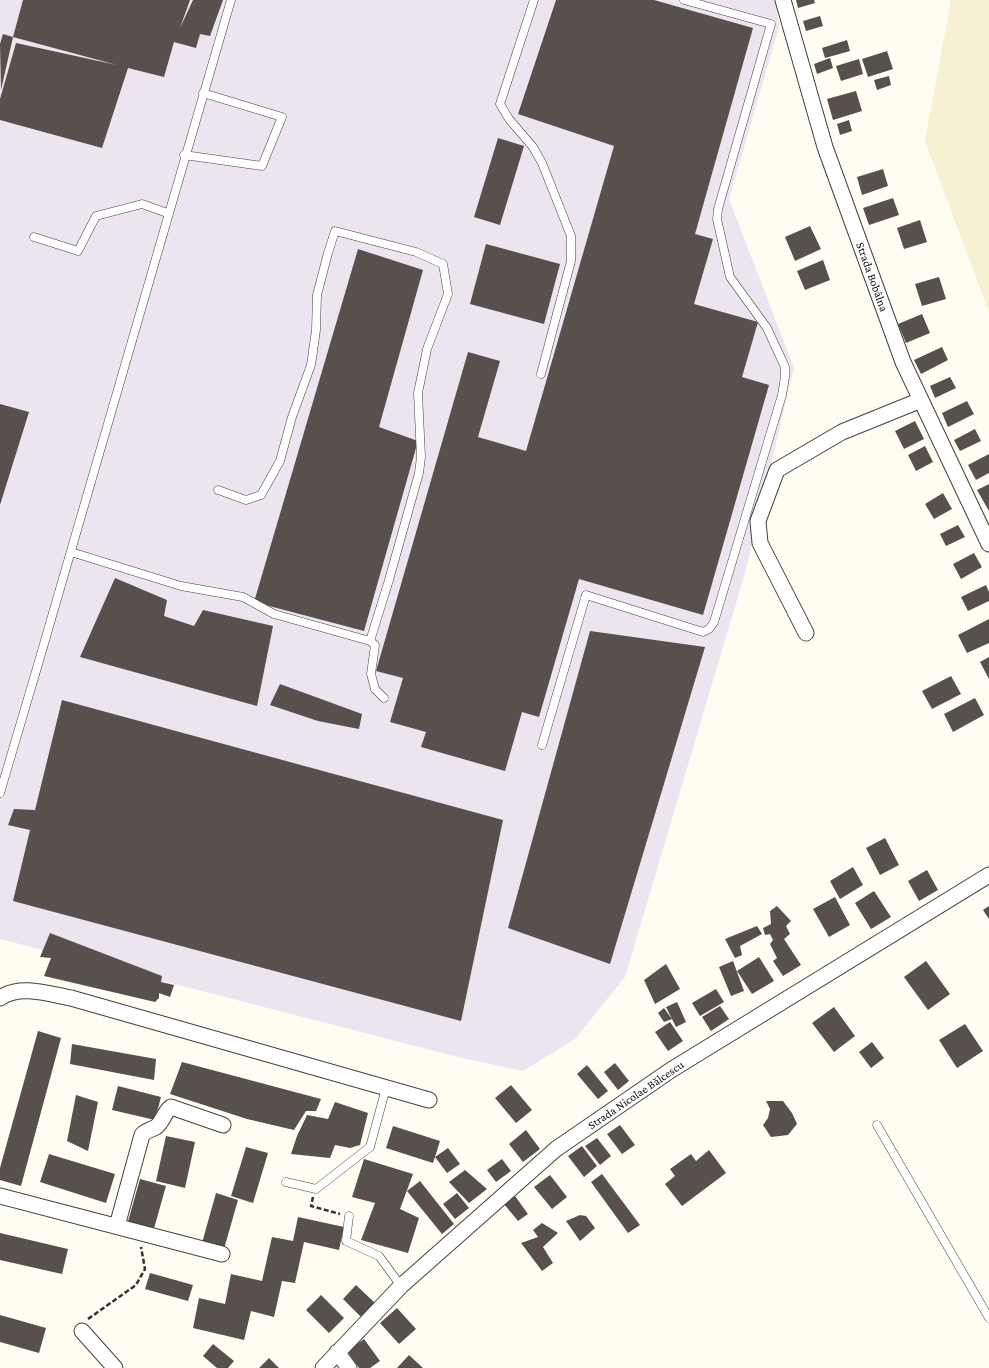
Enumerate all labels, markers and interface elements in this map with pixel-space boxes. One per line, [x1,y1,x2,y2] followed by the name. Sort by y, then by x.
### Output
[853,240,891,314] street label: Strada Bobâlna
[585,1057,687,1133] street label: Strada Nicolae Bălcescu

